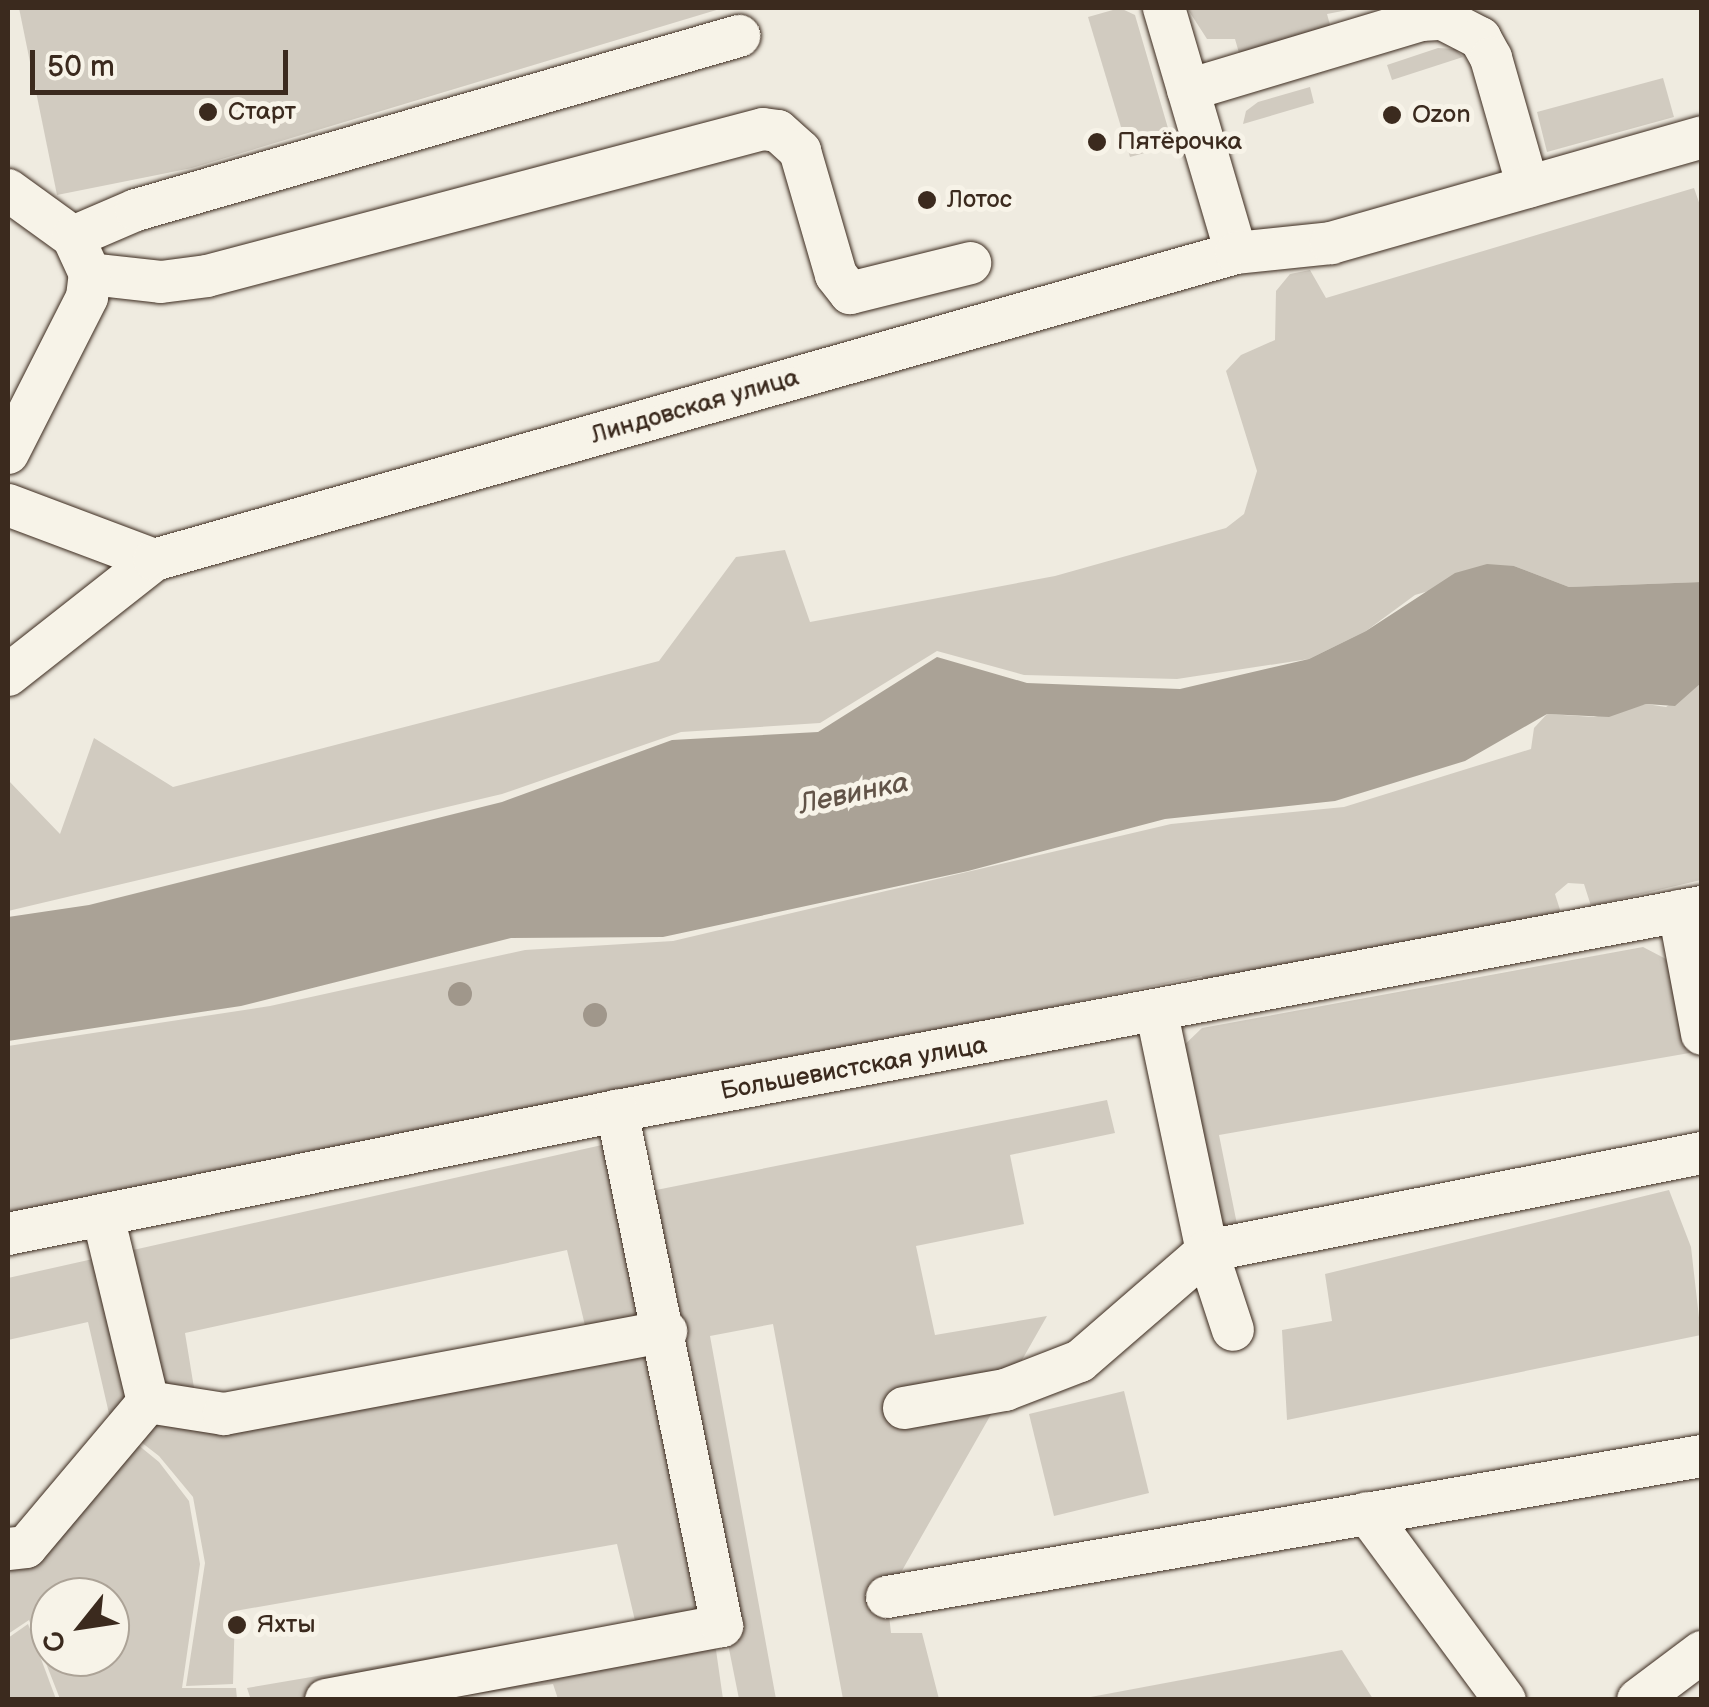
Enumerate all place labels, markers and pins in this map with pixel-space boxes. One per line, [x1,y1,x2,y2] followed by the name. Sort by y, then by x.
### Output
[228,97,296,127] place label: Старт
[1412,100,1471,130] place label: Ozon
[197,101,219,123] marker: Старт
[1381,104,1403,126] marker: Ozon
[1117,127,1242,157] place label: Пятёрочка
[1086,131,1108,153] marker: Пятёрочка
[947,185,1012,215] place label: Лотос
[916,189,938,211] marker: Лотос
[257,1610,315,1640] place label: Яхты
[226,1614,248,1636] marker: Яхты

